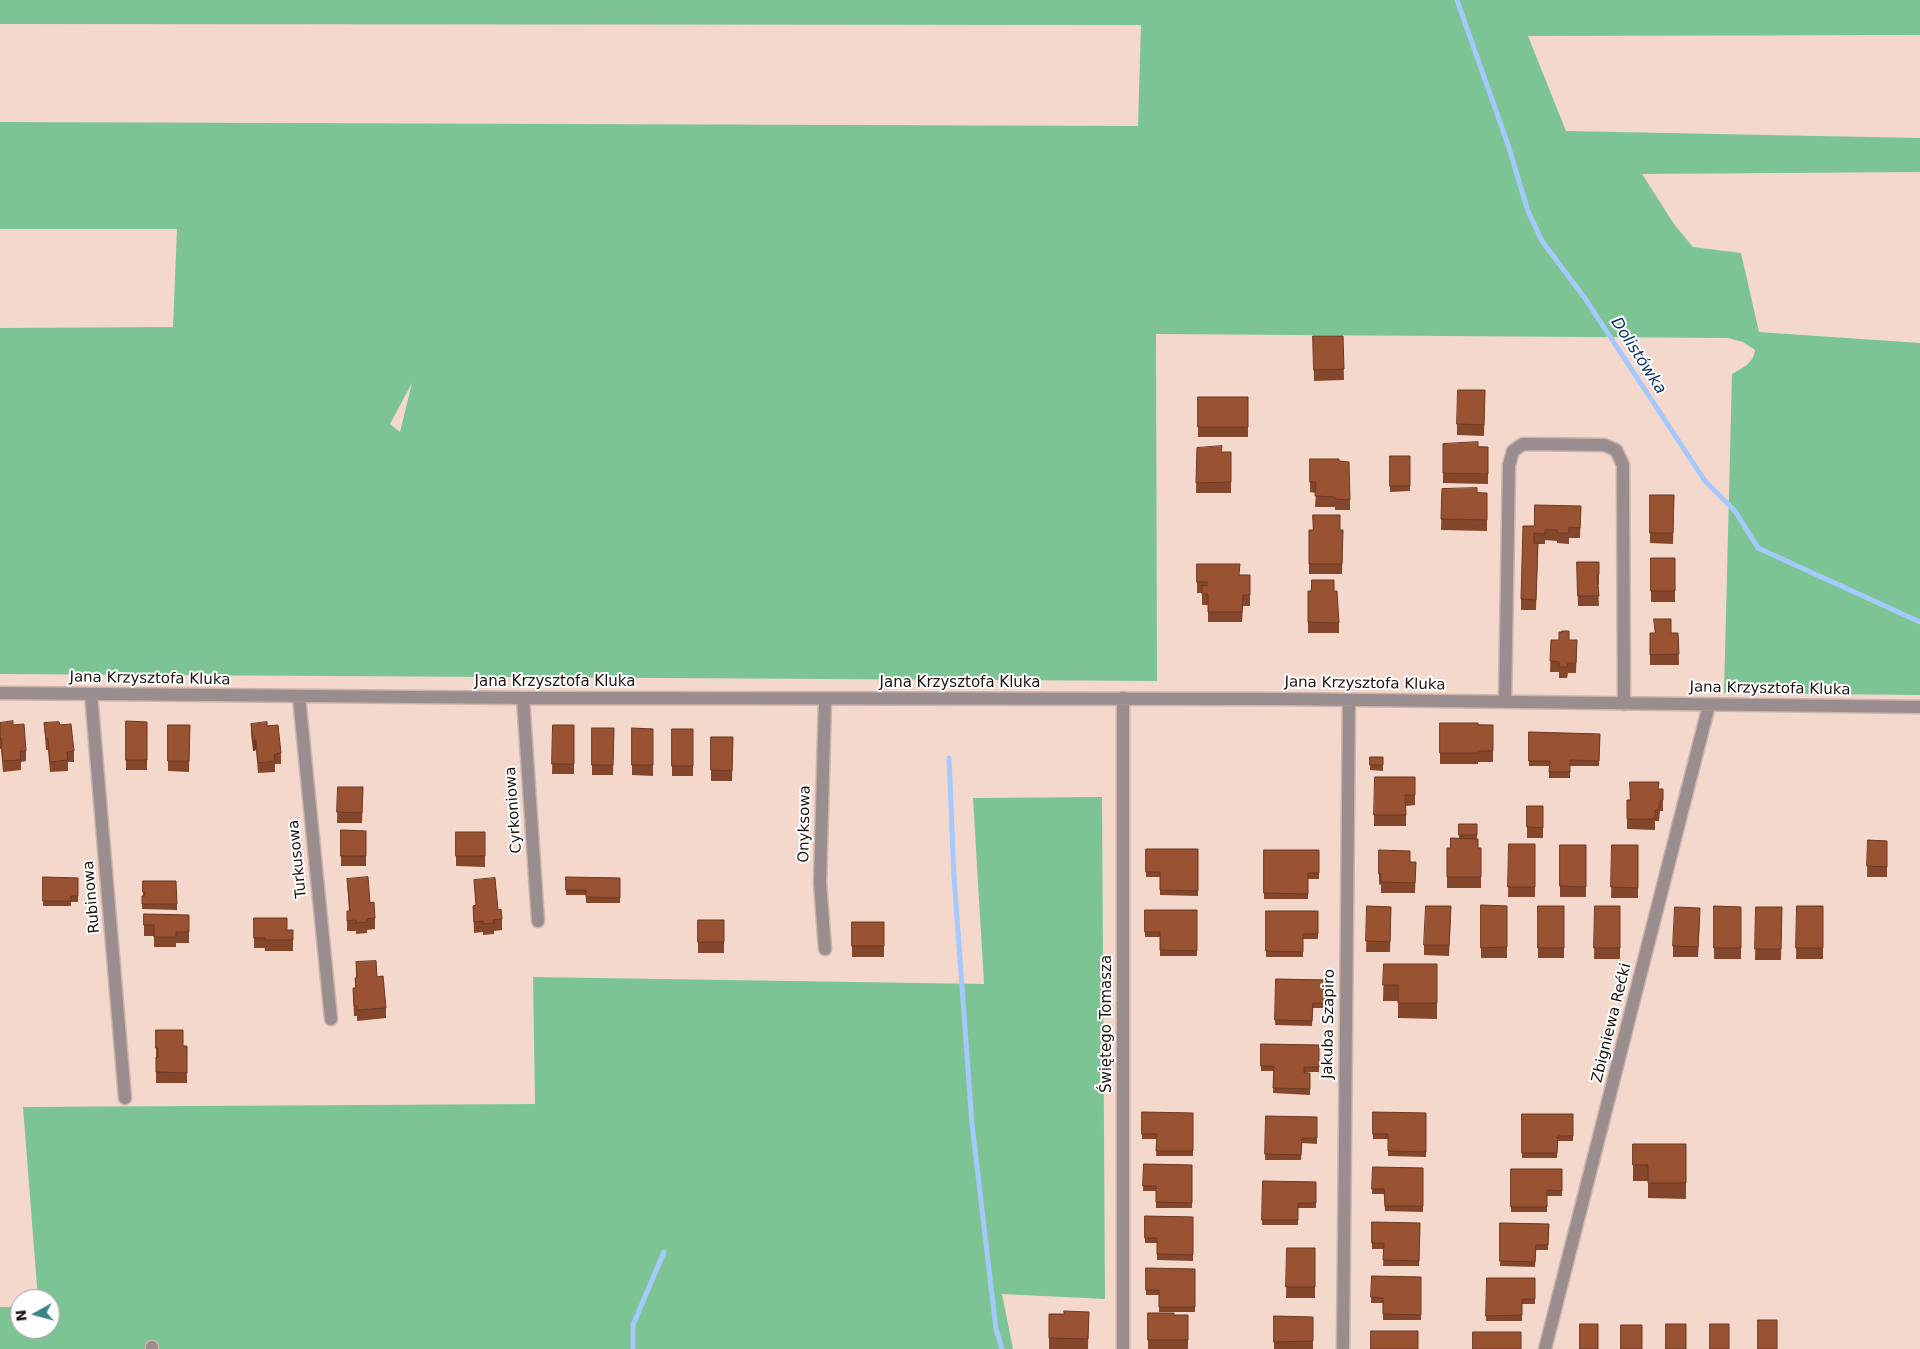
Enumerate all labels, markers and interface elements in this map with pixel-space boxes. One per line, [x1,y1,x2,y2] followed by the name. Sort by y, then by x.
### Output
[1606,314,1670,398] water label: Dolistówka
[69,669,231,689] street label: Jana Krzysztofa Kluka
[475,673,635,691] street label: Jana Krzysztofa Kluka
[880,674,1040,692] street label: Jana Krzysztofa Kluka
[1284,674,1446,694] street label: Jana Krzysztofa Kluka
[1689,679,1851,699] street label: Jana Krzysztofa Kluka
[502,766,526,854] street label: Cyrkoniowa
[795,785,815,863] street label: Onyksowa
[285,819,311,899] street label: Turkusowa
[80,860,104,934] street label: Rubinowa
[1098,955,1116,1093] street label: Świętego Tomasza
[1588,961,1636,1085] street label: Zbigniewa Rećki
[1319,969,1339,1079] street label: Jakuba Szapiro
[10,1289,60,1339] north arrow
[12,1309,30,1322] text: N

